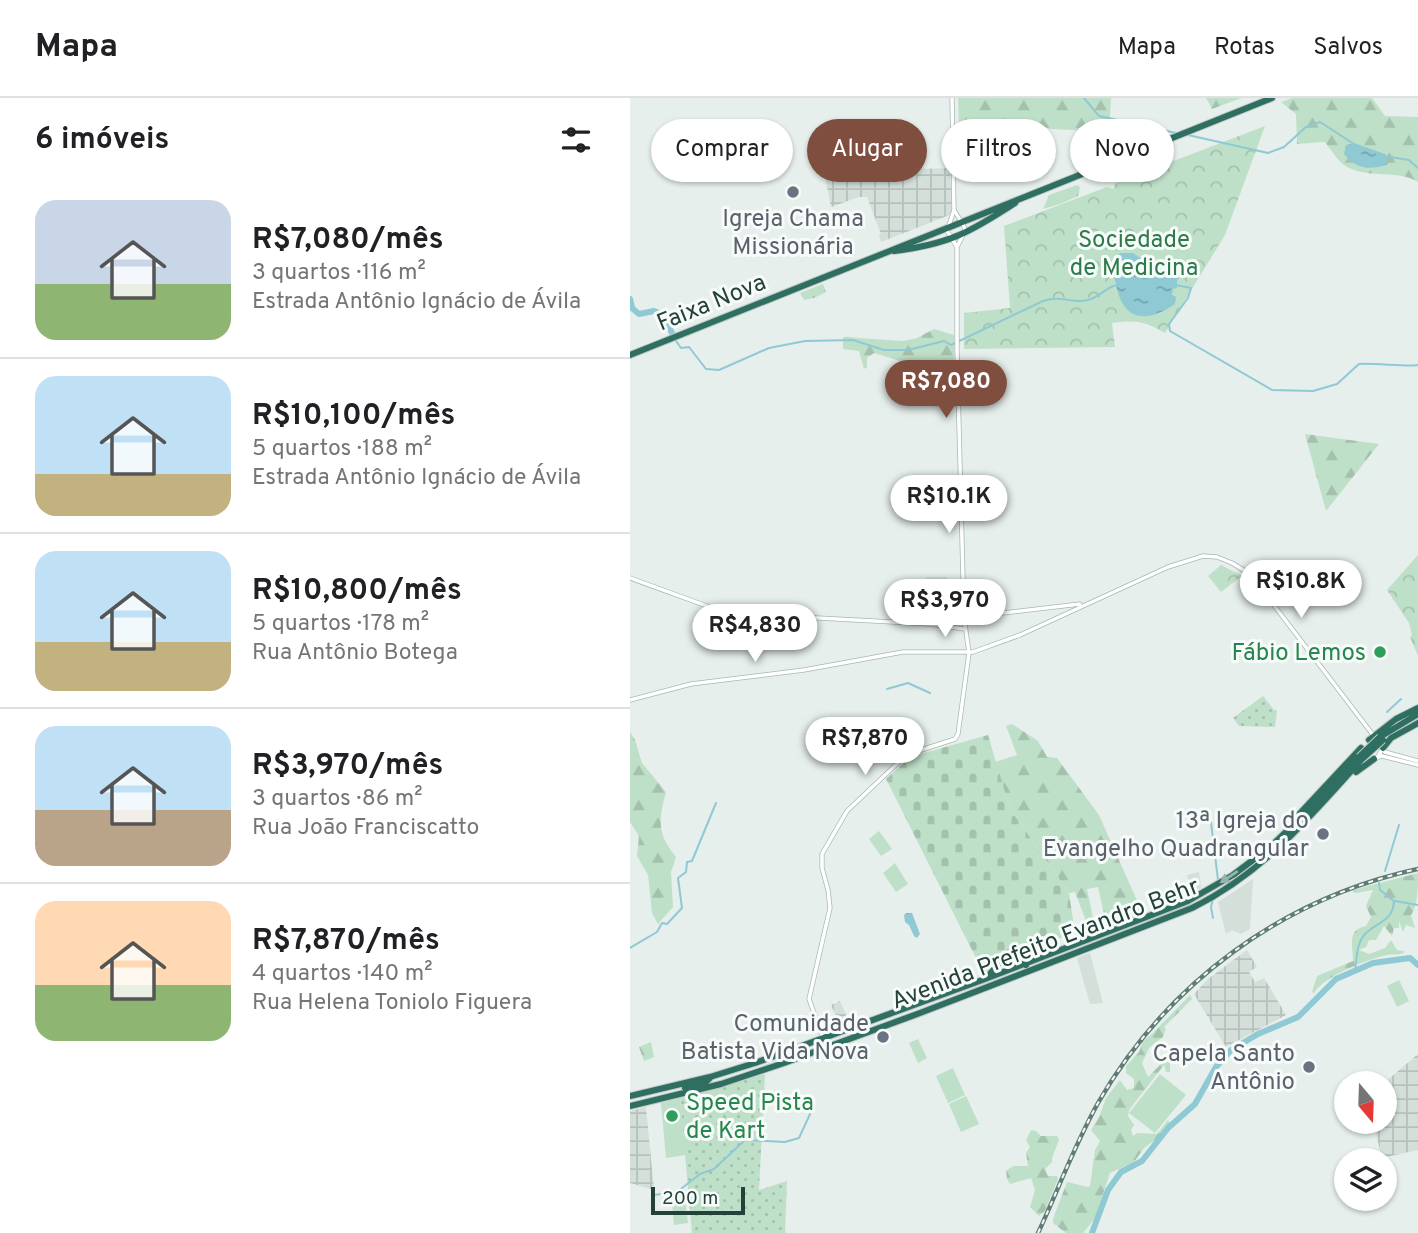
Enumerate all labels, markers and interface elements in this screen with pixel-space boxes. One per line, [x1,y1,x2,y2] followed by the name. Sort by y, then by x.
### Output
[35,27,118,69] text: Mapa
[1118,33,1176,63] text: Mapa
[1214,33,1275,63] text: Rotas
[1313,33,1383,63] text: Salvos
[651,119,793,182] chip: Comprar
[807,119,927,182] chip: Alugar
[941,119,1056,182] chip: Filtros
[1070,119,1174,182] chip: Novo
[557,121,595,159] icon: filters
[35,122,169,159] text: 6 imóveis
[785,184,801,200] marker: Igreja Chama Missionária
[722,205,864,263] place label: Igreja Chama Missionária
[252,222,444,259] text: R$7,080/mês
[1070,226,1198,284] park label: Sociedade de Medicina
[91,228,175,312] icon: home
[252,259,426,288] text: 3 quartos · 116 m²
[653,268,771,339] street label: Faixa Nova
[252,288,581,317] text: Estrada Antônio Ignácio de Ávila
[881,360,1011,420] pin: R$7,080
[901,368,991,397] text: R$7,080
[252,398,455,435] text: R$10,100/mês
[91,404,175,488] icon: home
[252,435,432,464] text: 5 quartos · 188 m²
[252,464,581,493] text: Estrada Antônio Ignácio de Ávila
[884,476,1014,535] pin: R$10.1K
[906,483,992,512] text: R$10.1K
[1236,560,1366,620] pin: R$10.8K
[1256,568,1346,597] text: R$10.8K
[252,573,462,610] text: R$10,800/mês
[91,579,175,663] icon: home
[880,580,1010,639] pin: R$3,970
[900,587,990,616] text: R$3,970
[690,604,820,664] pin: R$4,830
[252,610,429,639] text: 5 quartos · 178 m²
[708,612,802,641] text: R$4,830
[252,639,458,668] text: Rua Antônio Botega
[1232,639,1366,669] place label: Fábio Lemos
[1372,644,1388,660] marker: Fábio Lemos
[800,718,930,777] pin: R$7,870
[821,725,909,754] text: R$7,870
[252,748,443,785] text: R$3,970/mês
[91,754,175,838] icon: home
[252,785,423,814] text: 3 quartos · 86 m²
[1043,807,1309,865] place label: 13ª Igreja do Evangelho Quadrangular
[252,814,479,843] text: Rua João Franciscatto
[1315,826,1331,842] marker: 13ª Igreja do Evangelho Quadrangular
[1219,871,1239,884] one-way arrow
[888,872,1204,1018] street label: Avenida Prefeito Evandro Behr
[252,923,440,960] text: R$7,870/mês
[91,929,175,1013] icon: home
[252,960,432,989] text: 4 quartos · 140 m²
[252,989,532,1018] text: Rua Helena Toniolo Figuera
[681,1010,869,1068] place label: Comunidade Batista Vida Nova
[875,1029,891,1045] marker: Comunidade Batista Vida Nova
[1152,1040,1295,1098] place label: Capela Santo Antônio
[1301,1059,1317,1075] marker: Capela Santo Antônio
[1334,1071,1396,1134] north arrow
[1334,1071,1397,1211] map controls
[686,1089,814,1147] place label: Speed Pista de Kart
[664,1108,680,1124] marker: Speed Pista de Kart
[1334,1148,1397,1211] button: layers
[651,1184,746,1216] scale bar
[662,1187,718,1211] text: 200 m

